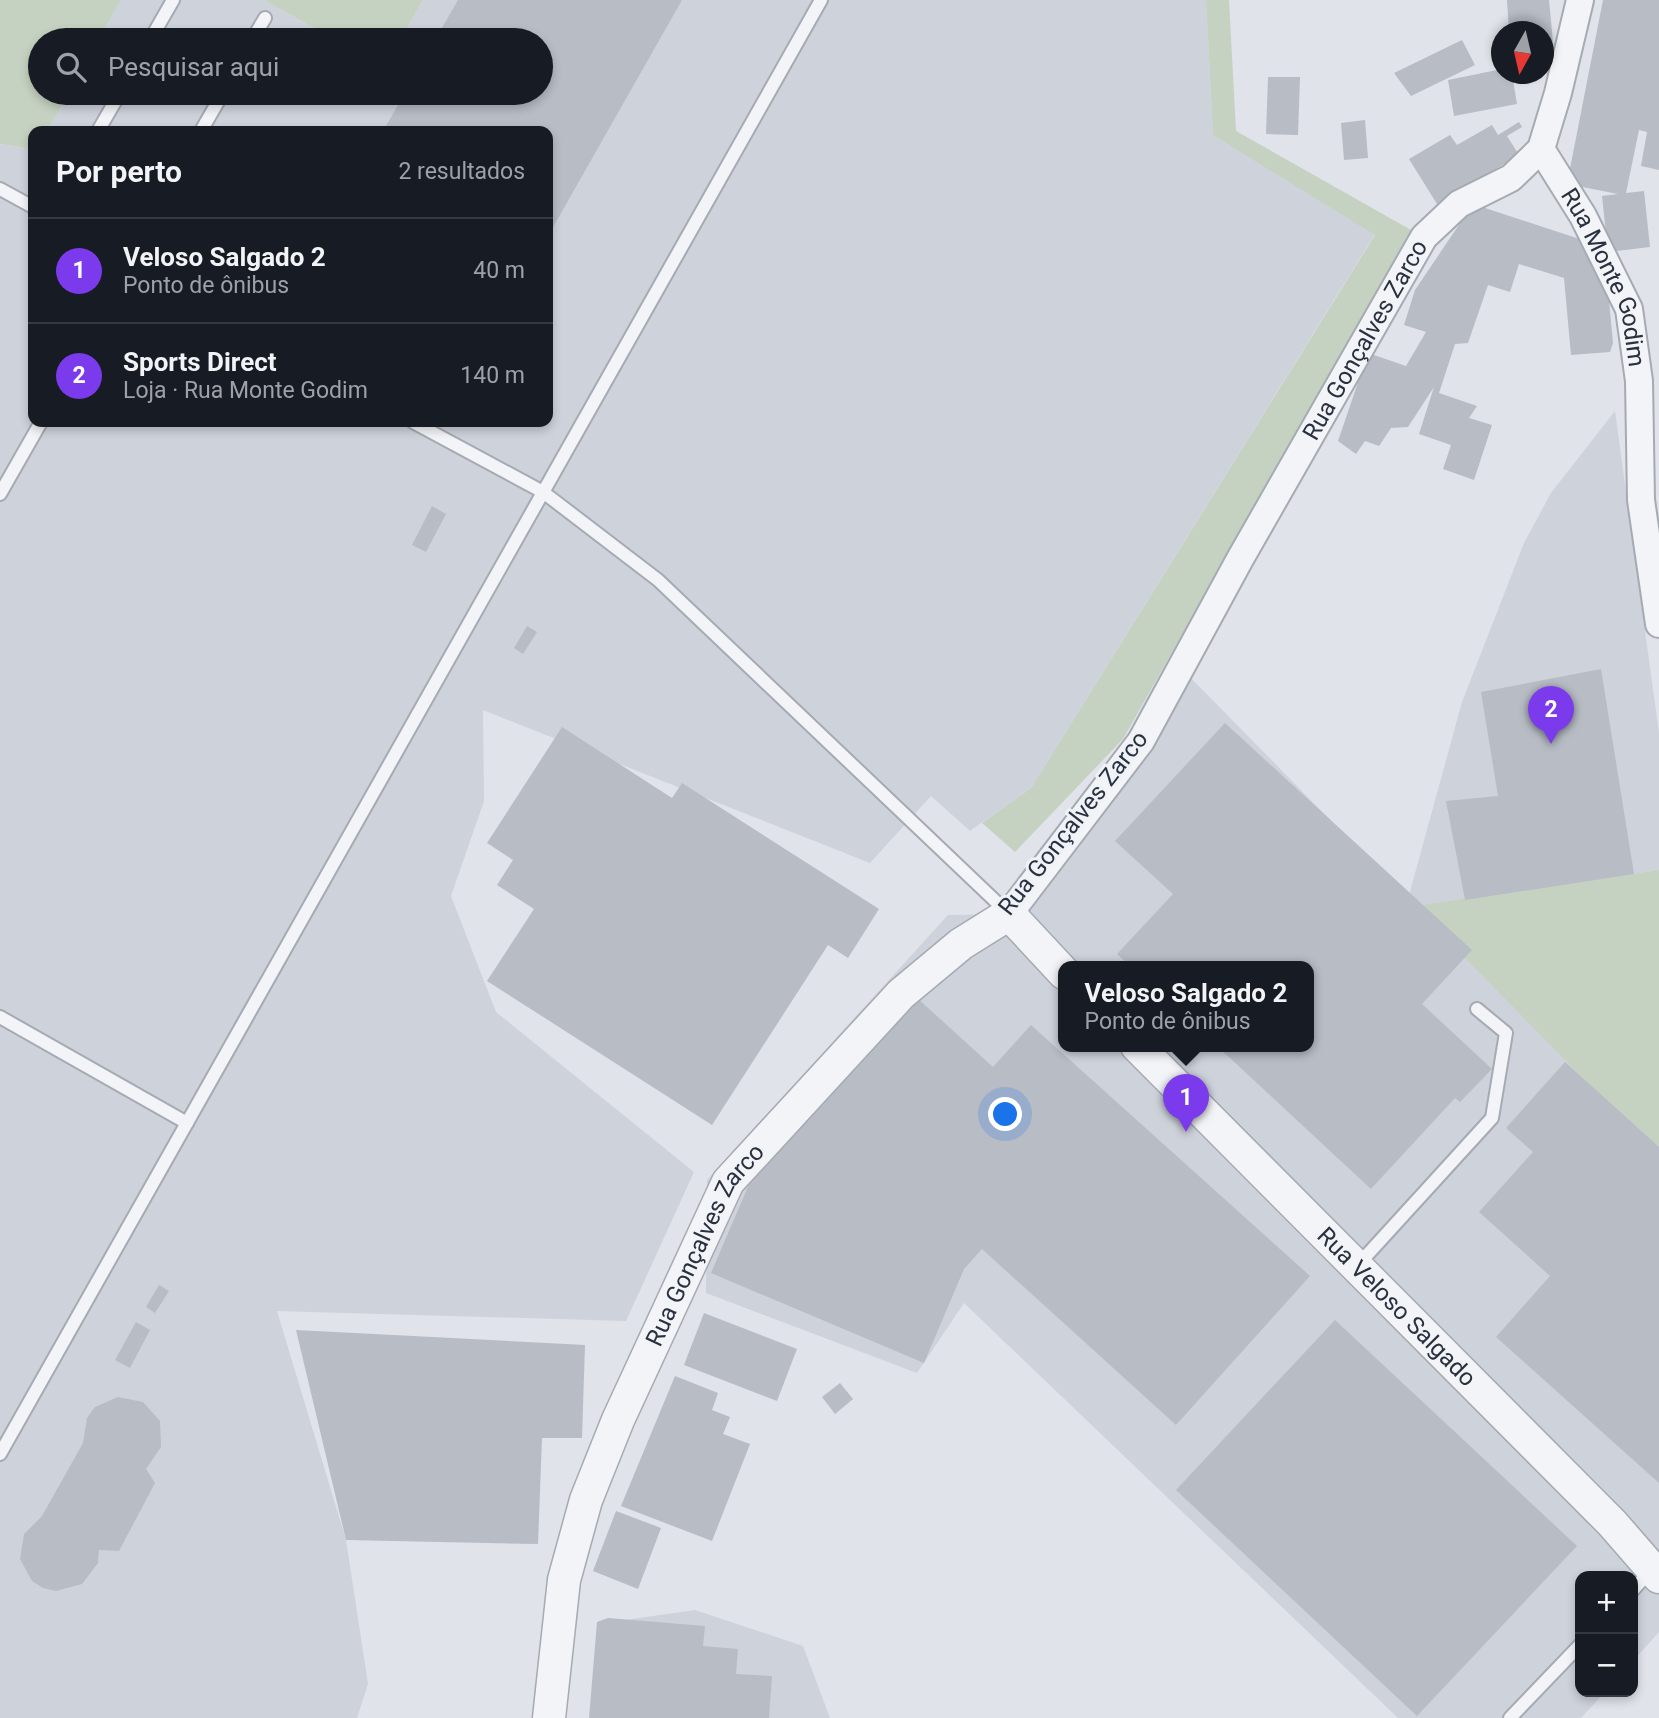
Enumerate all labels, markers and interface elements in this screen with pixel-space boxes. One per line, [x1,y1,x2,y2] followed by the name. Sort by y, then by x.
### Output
[1491,21,1554,84] north arrow
[28,28,553,105] search box
[52,48,90,86] icon: search
[108,52,279,82] text: Pesquisar aqui
[56,154,182,189] text: Por perto
[398,158,525,185] text: 2 resultados
[1555,183,1651,369] street label: Rua Monte Godim
[1297,235,1433,445] street label: Rua Gonçalves Zarco
[123,242,326,272] text: Veloso Salgado 2
[72,257,86,284] text: 1
[473,257,525,284] text: 40 m
[123,272,289,299] text: Ponto de ônibus
[123,347,277,377] text: Sports Direct
[72,362,86,389] text: 2
[460,362,525,389] text: 140 m
[123,377,368,404] text: Loja · Rua Monte Godim
[1528,686,1574,744] pin: 2
[992,725,1154,921] street label: Rua Gonçalves Zarco
[1058,961,1314,1052] popup
[1085,978,1287,1008] text: Veloso Salgado 2
[1085,1008,1251,1035] text: Ponto de ônibus
[1163,1074,1209,1132] pin: 1
[988,1097,1022,1131] your location
[640,1138,770,1350] street label: Rua Gonçalves Zarco
[1312,1221,1482,1392] street label: Rua Veloso Salgado
[1575,1571,1638,1697] map controls
[1575,1571,1638,1634] button: +
[1575,1634,1638,1697] button: −

